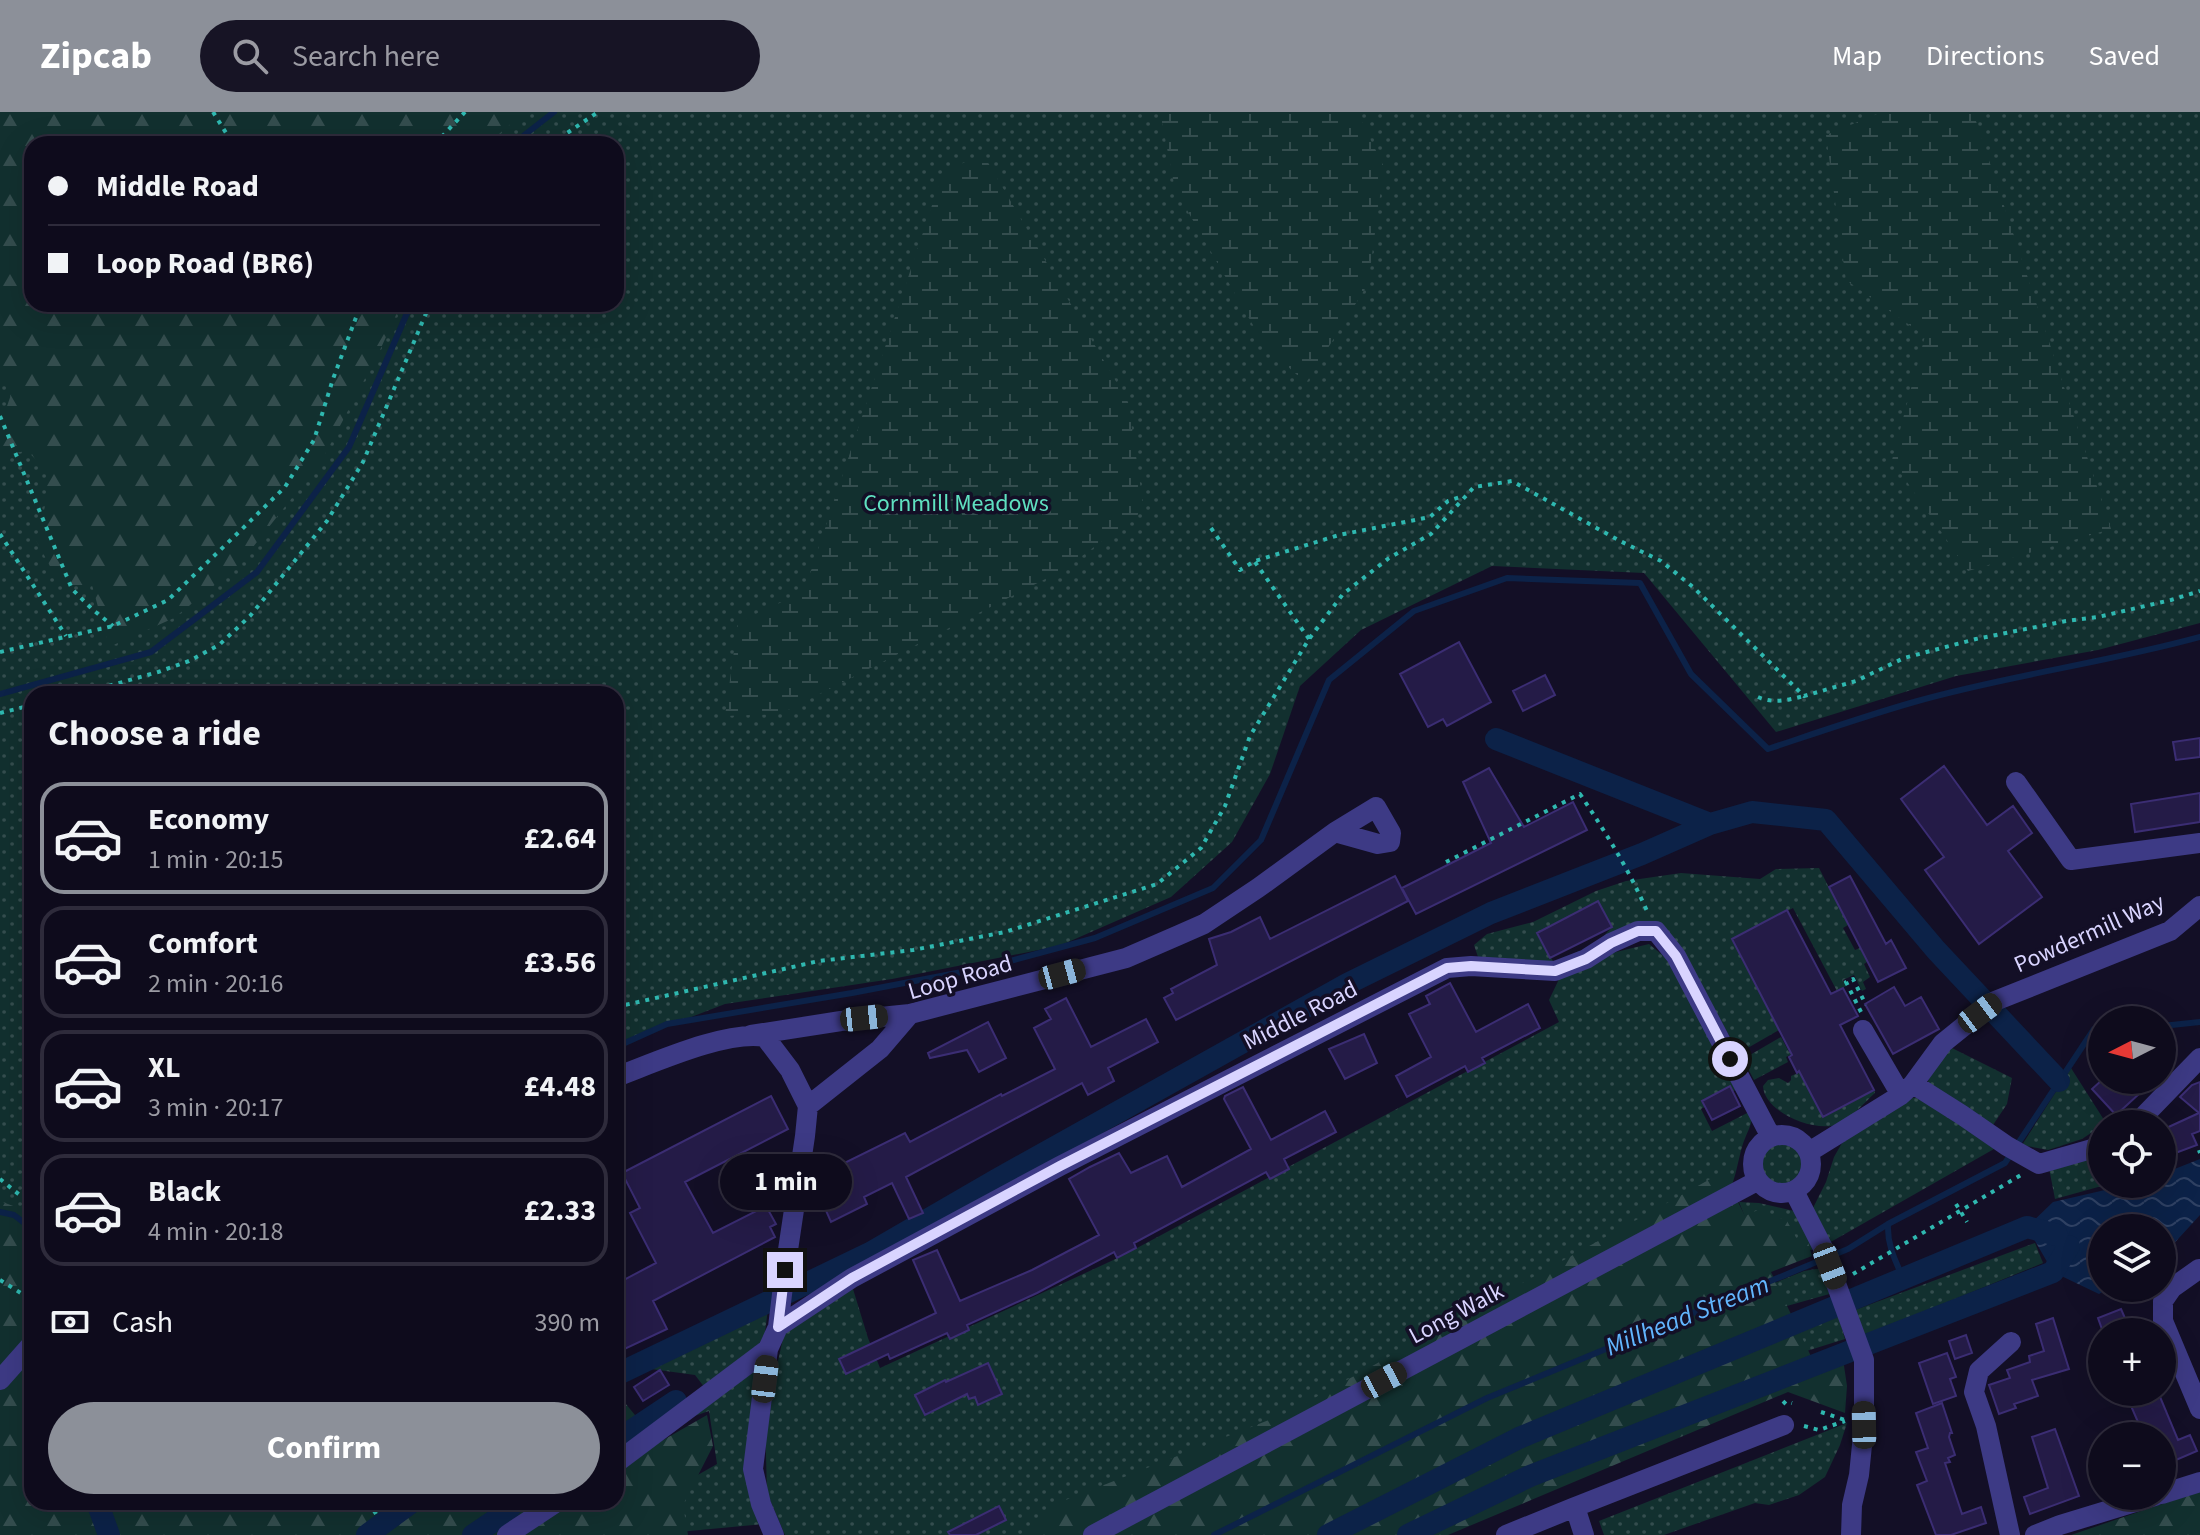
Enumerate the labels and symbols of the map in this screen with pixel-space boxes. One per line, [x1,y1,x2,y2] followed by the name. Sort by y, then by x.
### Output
[863,486,1049,521] park label: Cornmill Meadows
[2008,885,2170,982] street label: Powdermill Way
[904,946,1016,1009] street label: Loop Road
[1036,956,1088,992] car
[1237,972,1364,1059] street label: Middle Road
[1954,989,2006,1037] car
[839,1004,889,1032] car
[2088,1006,2176,1094] north arrow
[1712,1041,1748,1077] route start
[719,1154,851,1210] callout: 1 min
[1810,1239,1850,1293] car
[767,1252,803,1288] route end
[1600,1266,1775,1365] water label: Millhead Stream
[1403,1274,1510,1353] street label: Long Walk
[750,1354,780,1404] car
[1357,1358,1411,1402] car
[1852,1401,1876,1449] car

